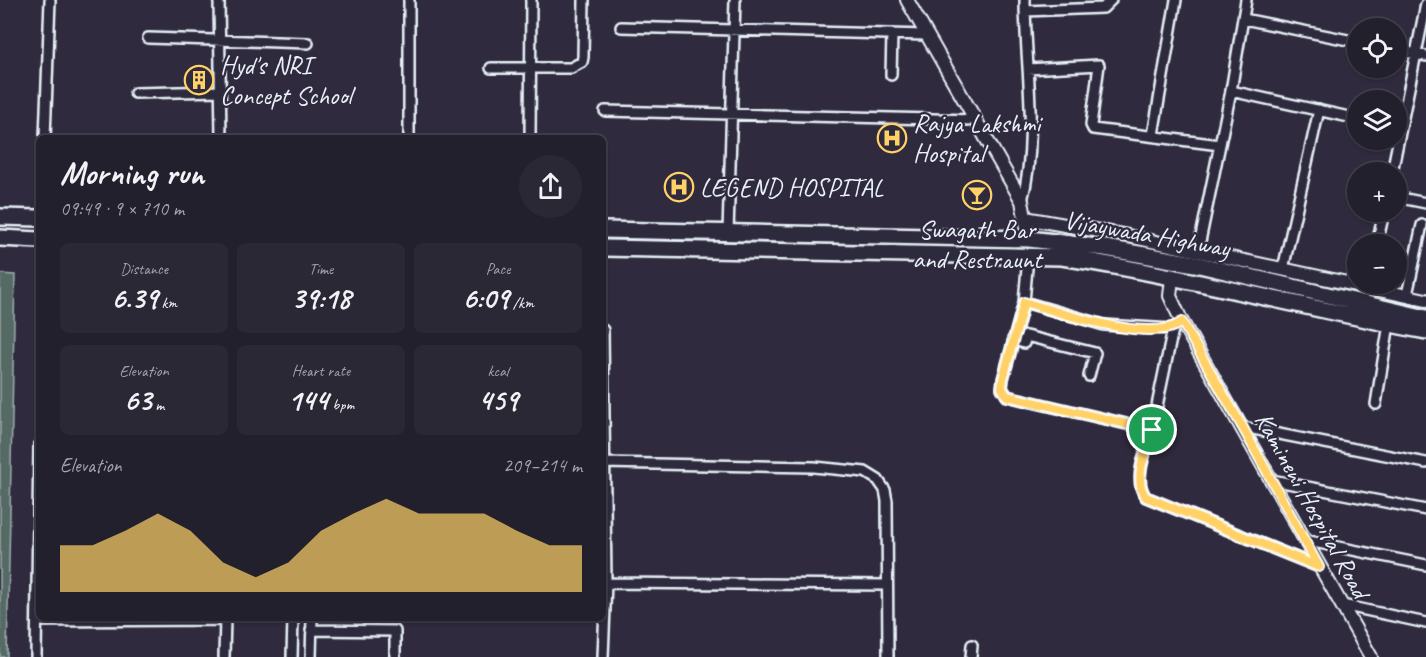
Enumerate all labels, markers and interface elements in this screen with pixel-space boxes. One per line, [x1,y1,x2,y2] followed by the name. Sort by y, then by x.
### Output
[1347,18,1407,294] map controls
[1347,18,1407,78] button: locate
[220,49,356,112] place label: Hyd's NRI Concept School
[183,64,215,96] building icon: Hyd's NRI Concept School
[1347,90,1407,150] button: layers
[913,107,1043,170] place label: Rajya Lakshmi Hospital
[876,122,908,154] hospital icon: Rajya Lakshmi Hospital
[60,152,204,194] text: Morning run
[519,155,582,218] button: share
[1347,162,1407,222] button: +
[663,171,695,203] hospital icon: LEGEND HOSPITAL
[700,171,884,204] place label: LEGEND HOSPITAL
[961,179,993,211] bar icon: Swagath Bar and Restraunt
[60,196,184,221] text: 09:49 · 9 × 710 m
[1062,203,1235,265] street label: Vijaywada Highway
[912,213,1044,276] place label: Swagath Bar and Restraunt
[1347,234,1407,294] button: −
[120,259,168,279] text: Distance
[309,259,333,279] text: Time
[486,259,510,279] text: Pace
[111,279,158,317] text: 6.39
[291,279,351,317] text: 39:18
[462,279,509,317] text: 6:09
[158,293,177,313] text: km
[509,293,534,313] text: /km
[119,361,169,381] text: Elevation
[292,361,350,381] text: Heart rate
[487,361,509,381] text: kcal
[124,381,151,419] text: 63
[288,381,328,419] text: 144
[478,381,518,419] text: 459
[151,395,164,415] text: m
[328,395,354,415] text: bpm
[1126,404,1177,455] pin
[1247,406,1379,607] street label: Kamineni Hospital Road
[1135,413,1168,446] icon: arrive
[60,453,122,478] text: Elevation
[503,453,582,478] text: 209–214 m

